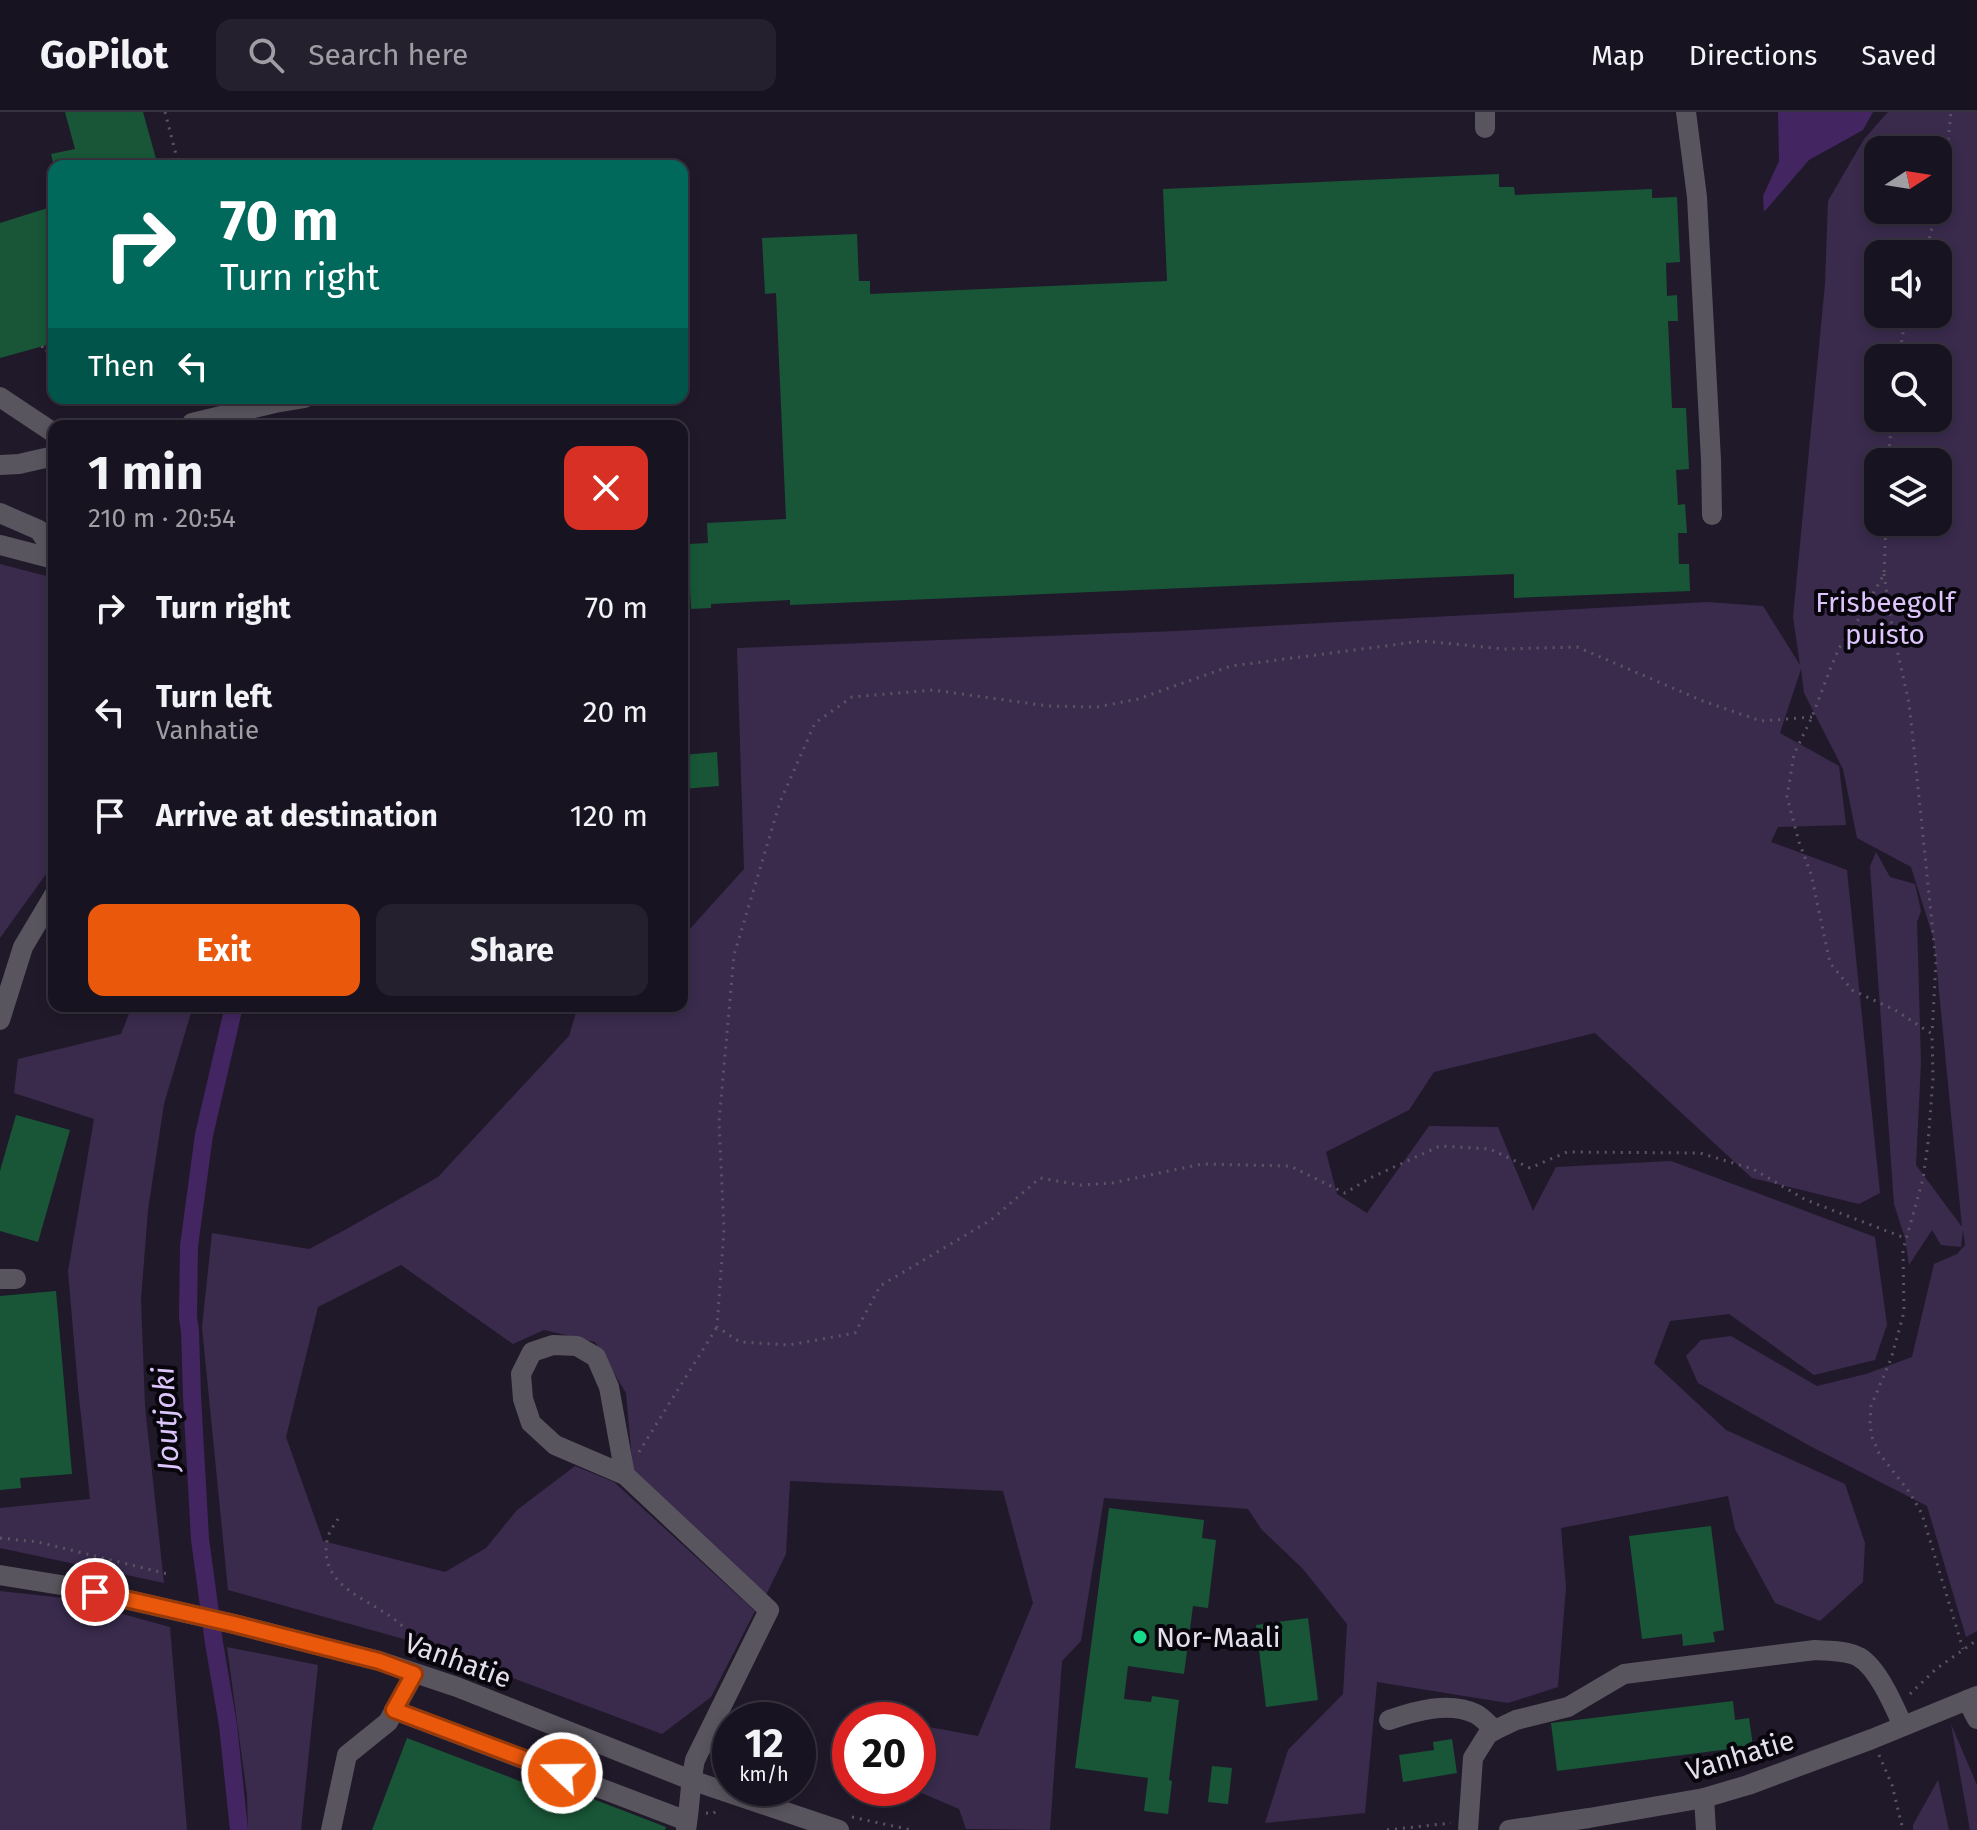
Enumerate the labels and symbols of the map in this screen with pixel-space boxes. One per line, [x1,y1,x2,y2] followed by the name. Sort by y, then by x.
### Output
[1864,136,1952,224] north arrow
[1815,586,1957,651] park label: Frisbeegolf puisto
[145,1365,187,1474] water label: Joutjoki
[61,1558,129,1626] pin
[1156,1621,1281,1654] place label: Nor-Maali
[400,1626,516,1695] street label: Vanhatie
[1131,1628,1149,1646] marker: Nor-Maali
[832,1702,936,1806] speed limit sign: 20
[1682,1723,1798,1787] street label: Vanhatie
[520,1731,604,1815] position arrow

